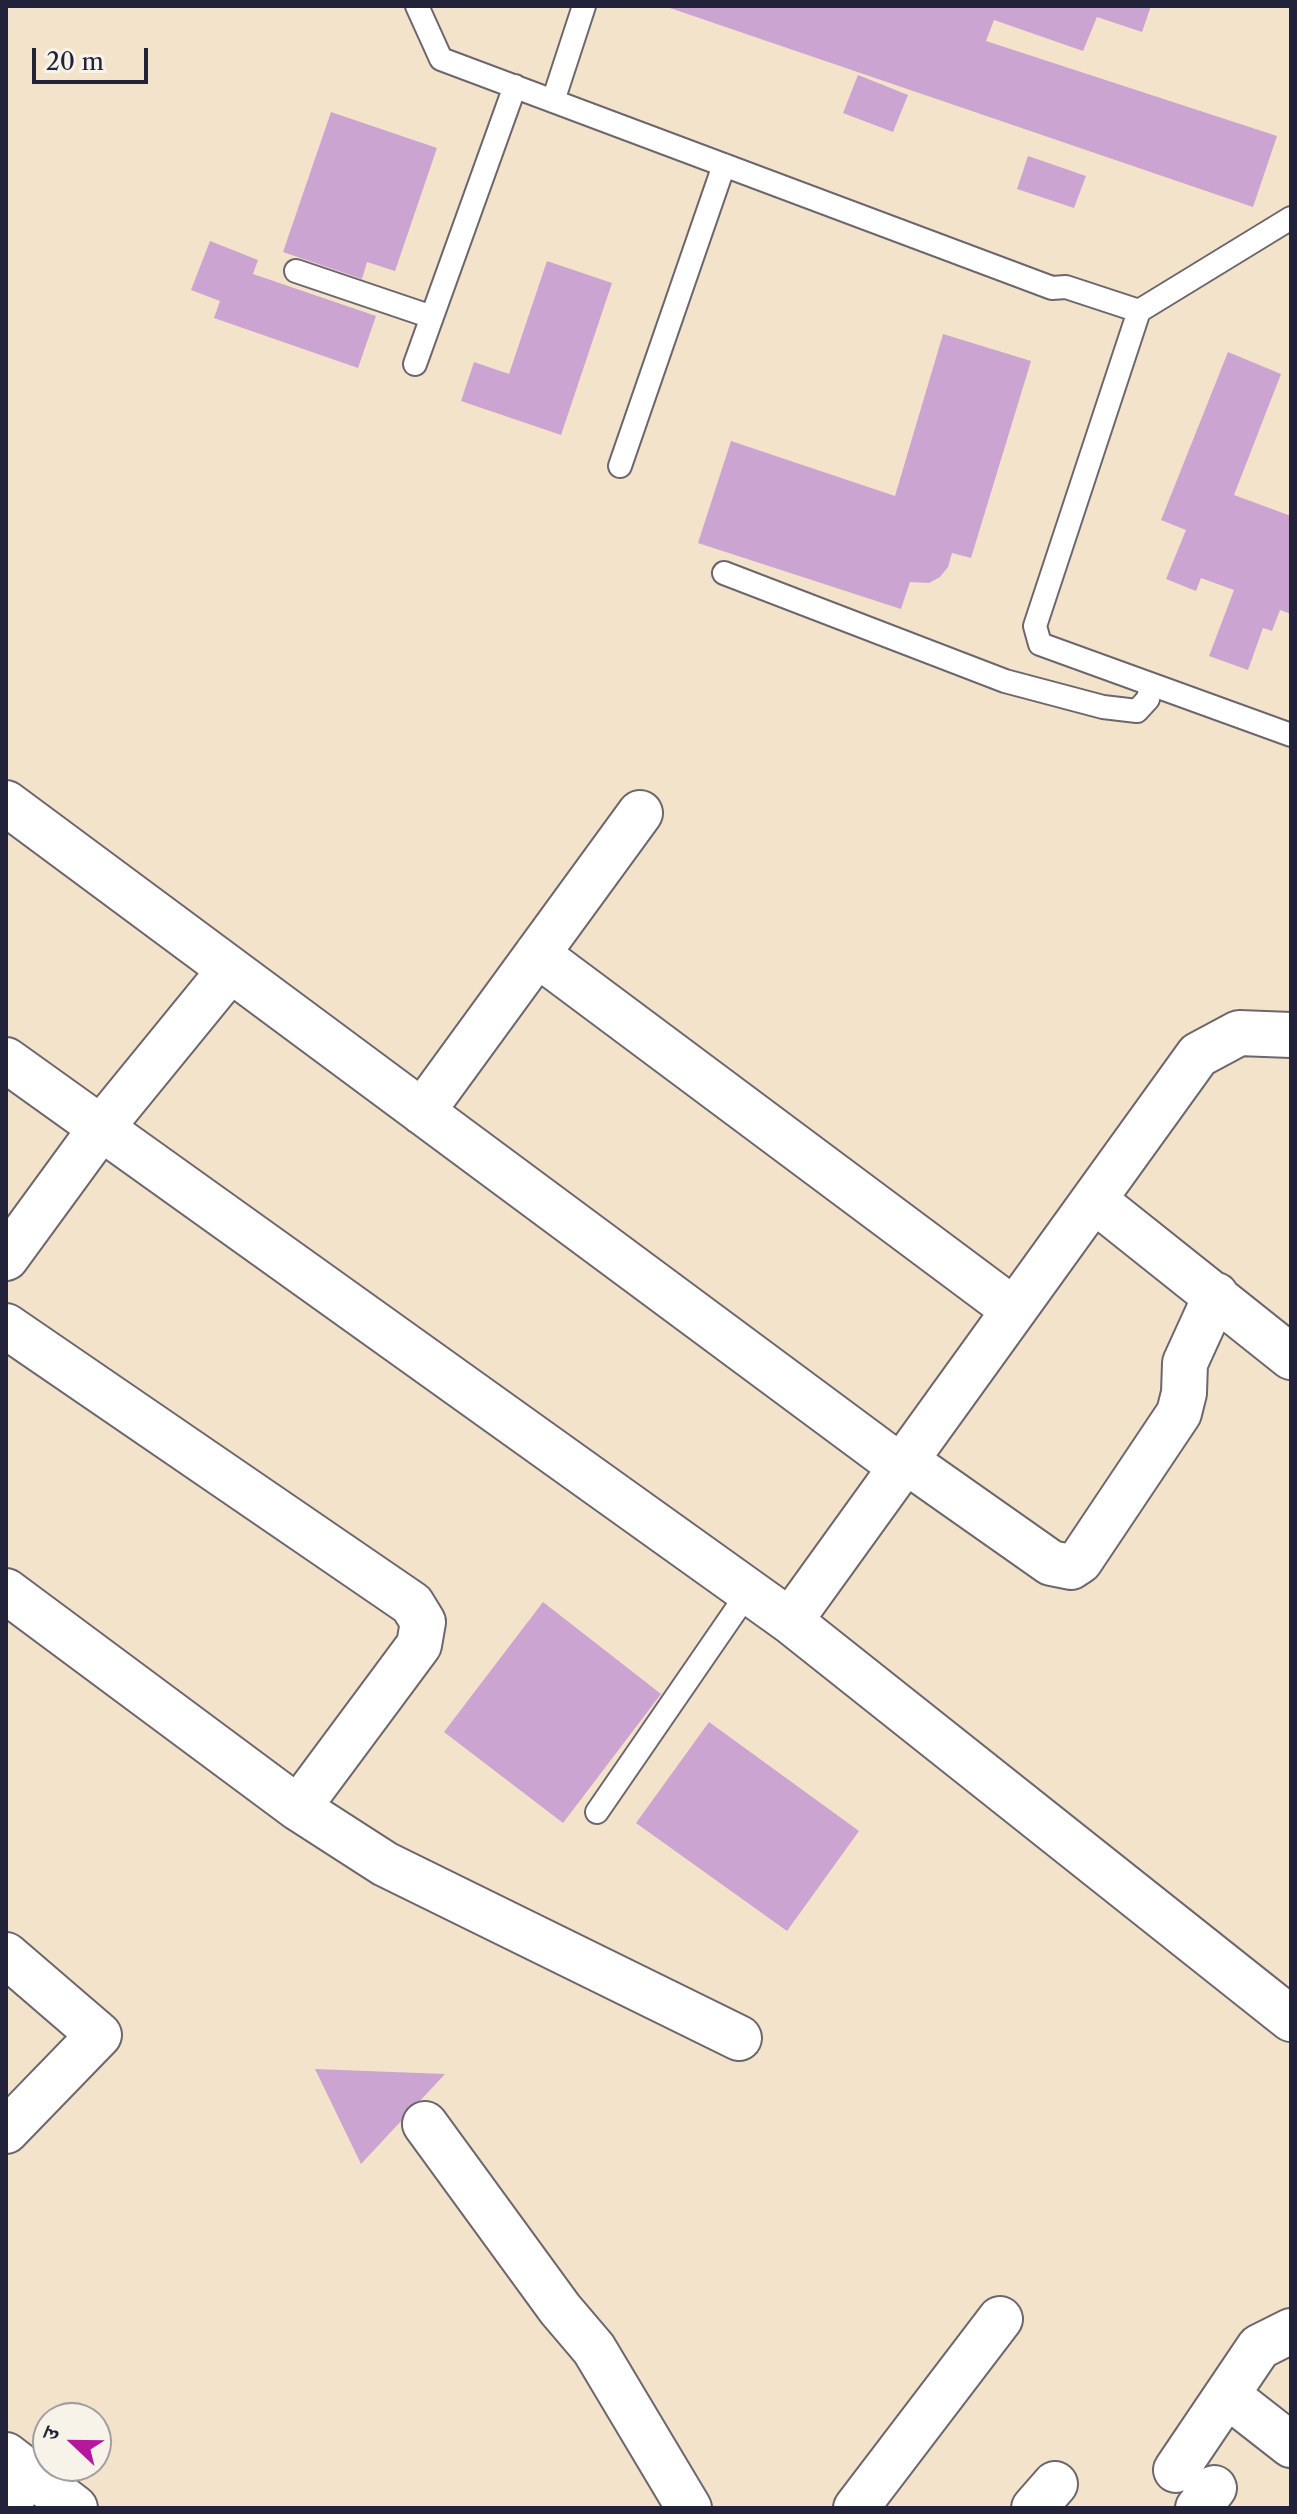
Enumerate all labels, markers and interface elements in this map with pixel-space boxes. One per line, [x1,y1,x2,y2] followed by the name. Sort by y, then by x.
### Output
[36,32,152,82] scale bar
[46,47,104,76] text: 20 m
[32,2402,112,2482] north arrow
[37,2423,66,2444] text: उ

